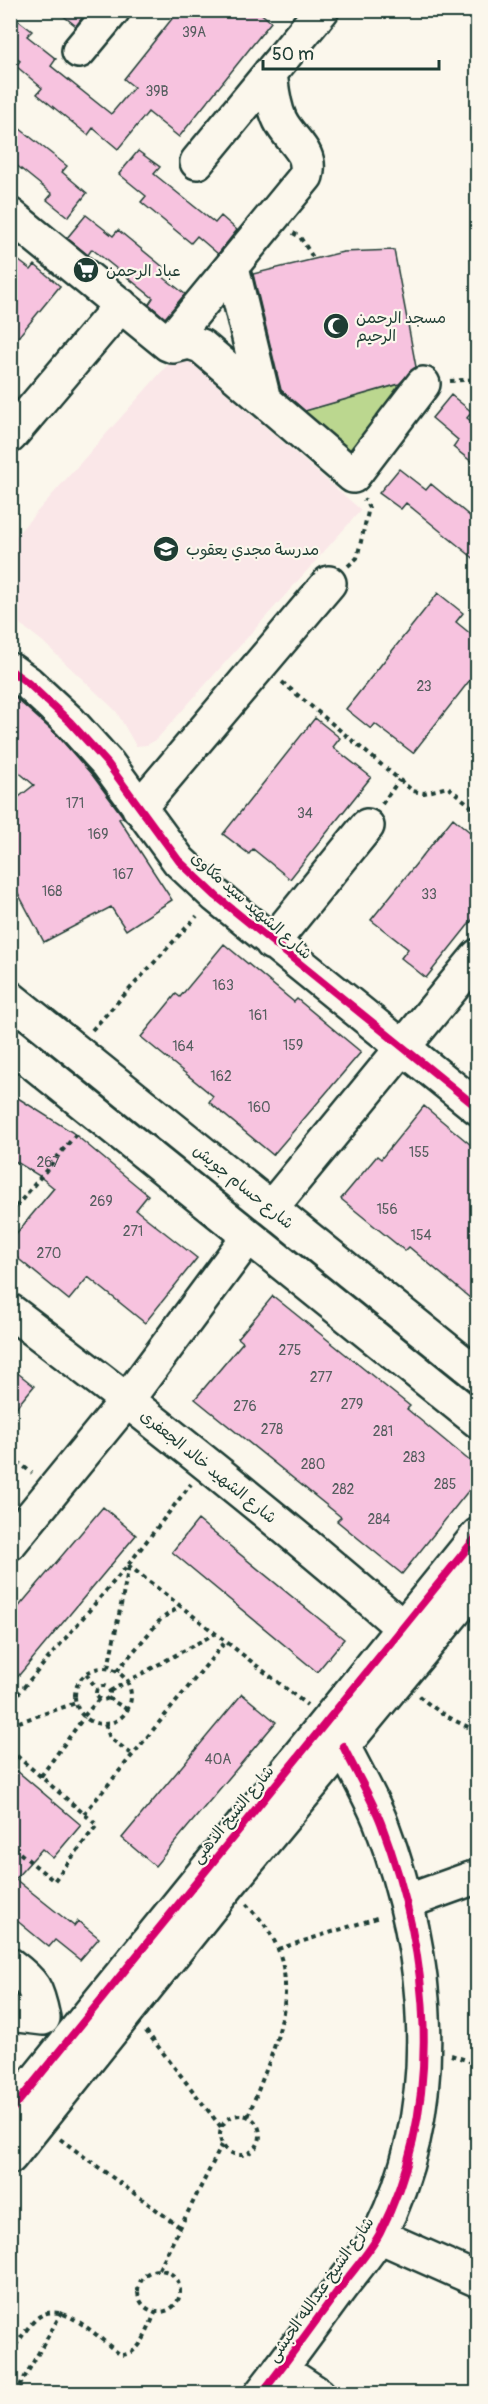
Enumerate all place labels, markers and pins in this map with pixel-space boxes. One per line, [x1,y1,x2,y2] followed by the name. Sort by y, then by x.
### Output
[71,255,101,285] supermarket icon: عباد الرحمن
[106,261,181,281] place label: عباد الرحمن
[356,308,446,348] place label: مسجد الرحمن الرحيم
[321,311,351,341] mosque icon: مسجد الرحمن الرحيم
[151,534,181,564] school or university icon: مدرسة مجدي يعقوب
[186,540,319,561] place label: مدرسة مجدي يعقوب

